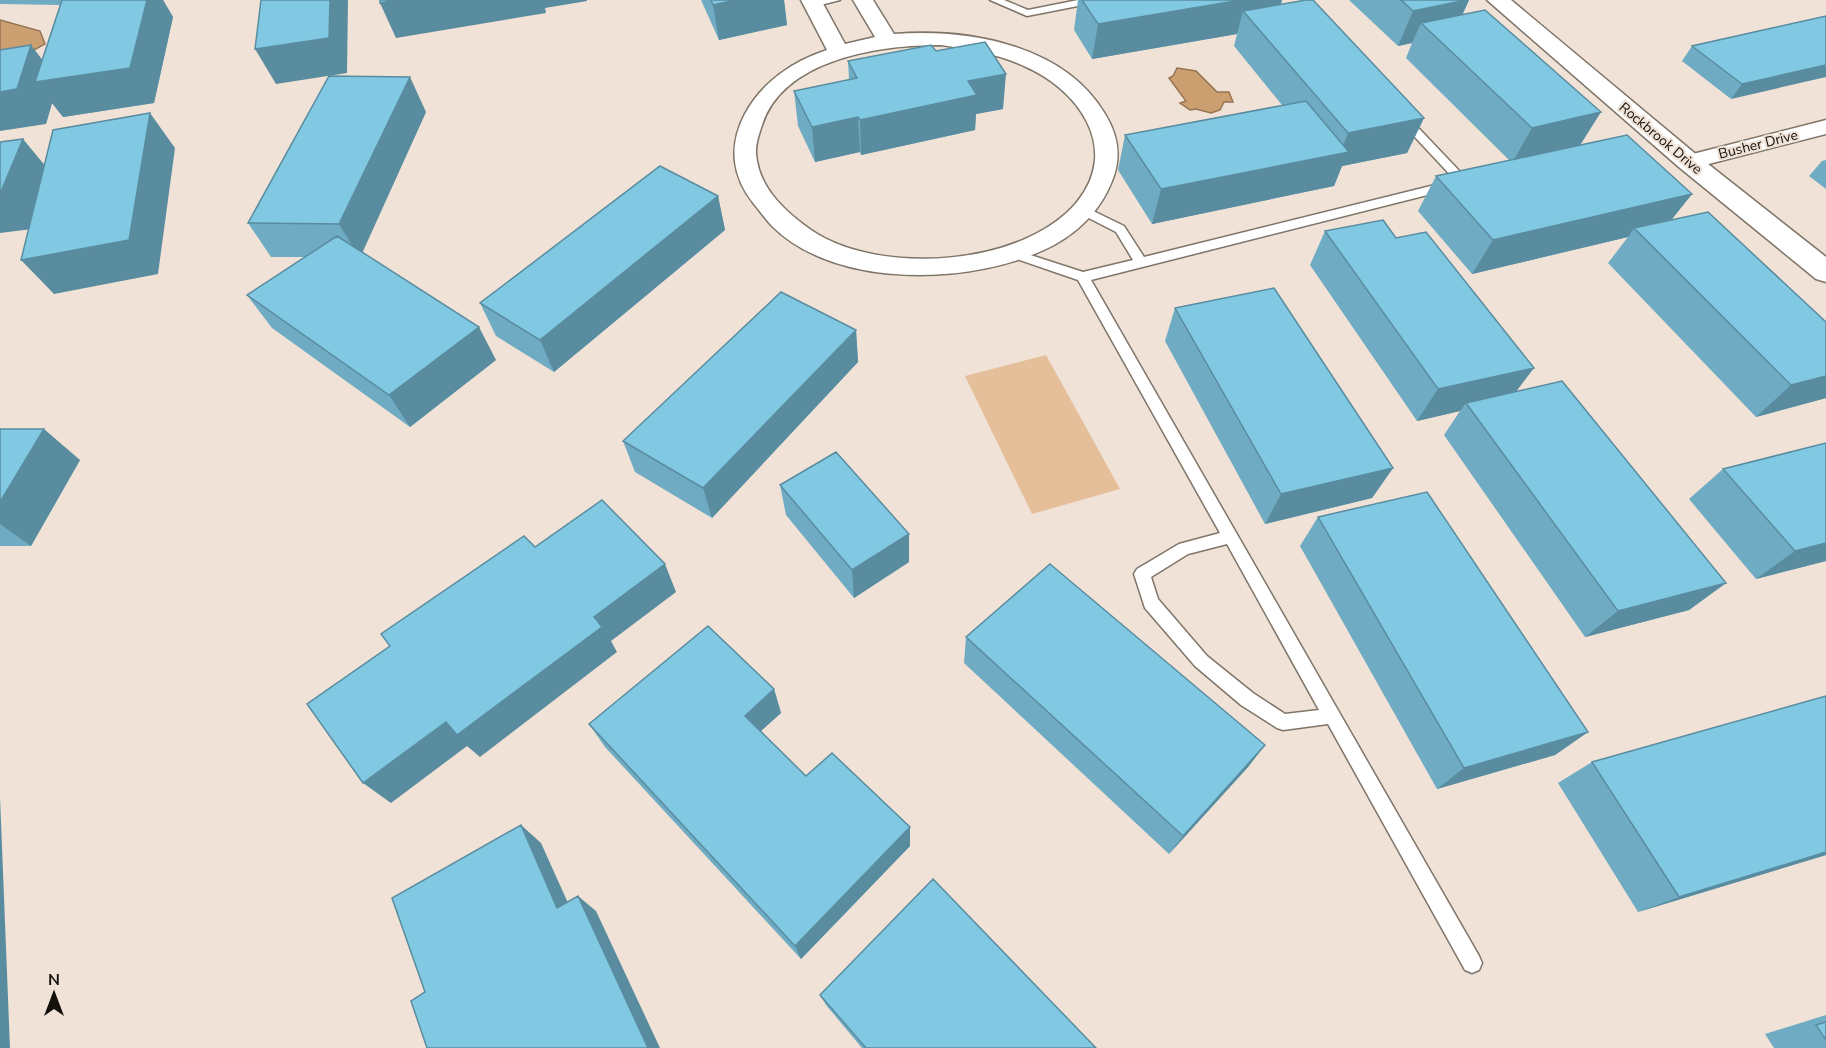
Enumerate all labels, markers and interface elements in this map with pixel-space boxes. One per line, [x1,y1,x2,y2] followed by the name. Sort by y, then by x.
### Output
[1615,98,1706,179] street label: Rockbrook Drive
[1716,125,1800,164] street label: Busher Drive
[24,964,84,1024] north arrow
[48,969,60,991] text: N

